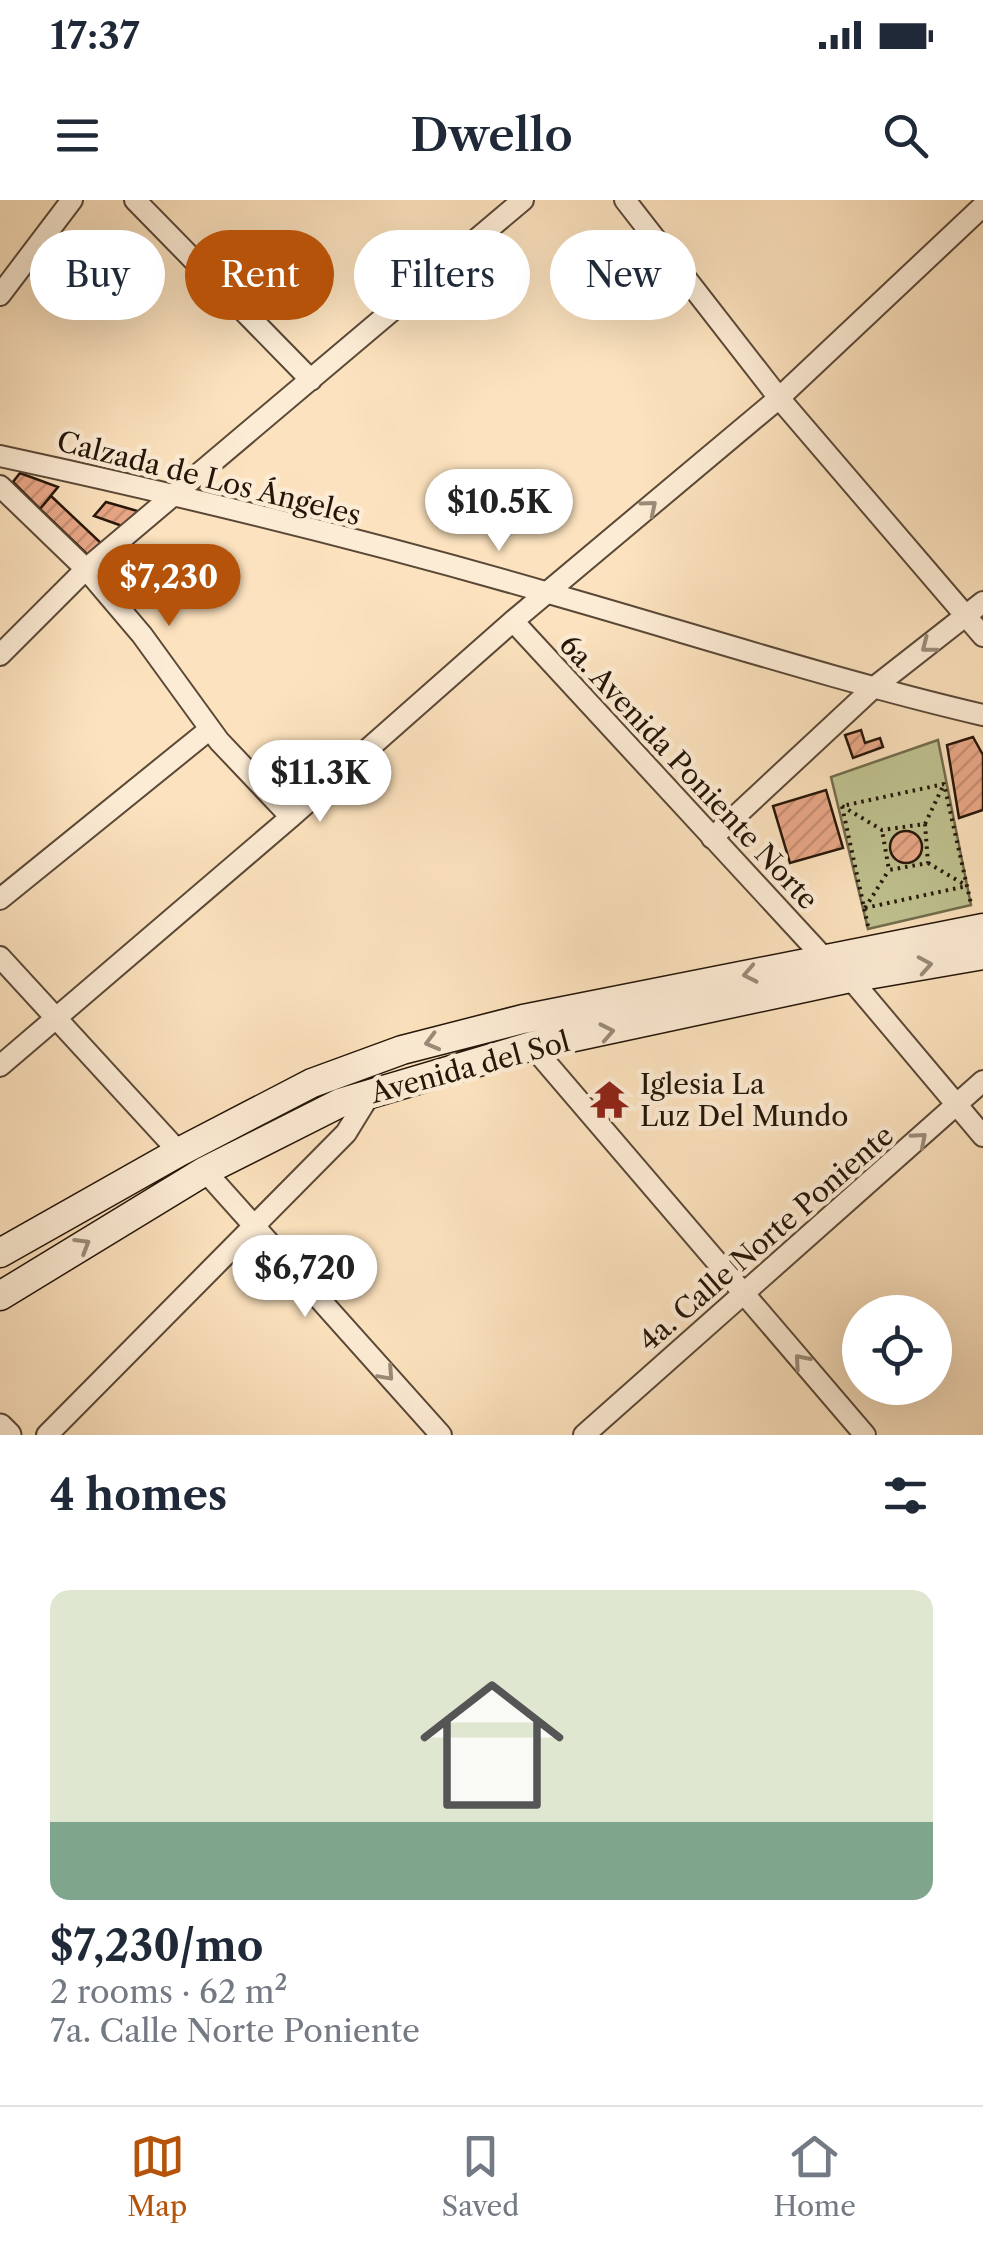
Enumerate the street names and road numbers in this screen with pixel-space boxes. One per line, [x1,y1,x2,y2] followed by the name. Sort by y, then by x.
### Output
[54,424,364,532] street label: Calzada de Los Ángeles
[553,628,825,916] street label: 6a. Avenida Poniente Norte
[366,1024,573,1110] street label: Avenida del Sol
[632,1118,900,1358] street label: 4a. Calle Norte Poniente

